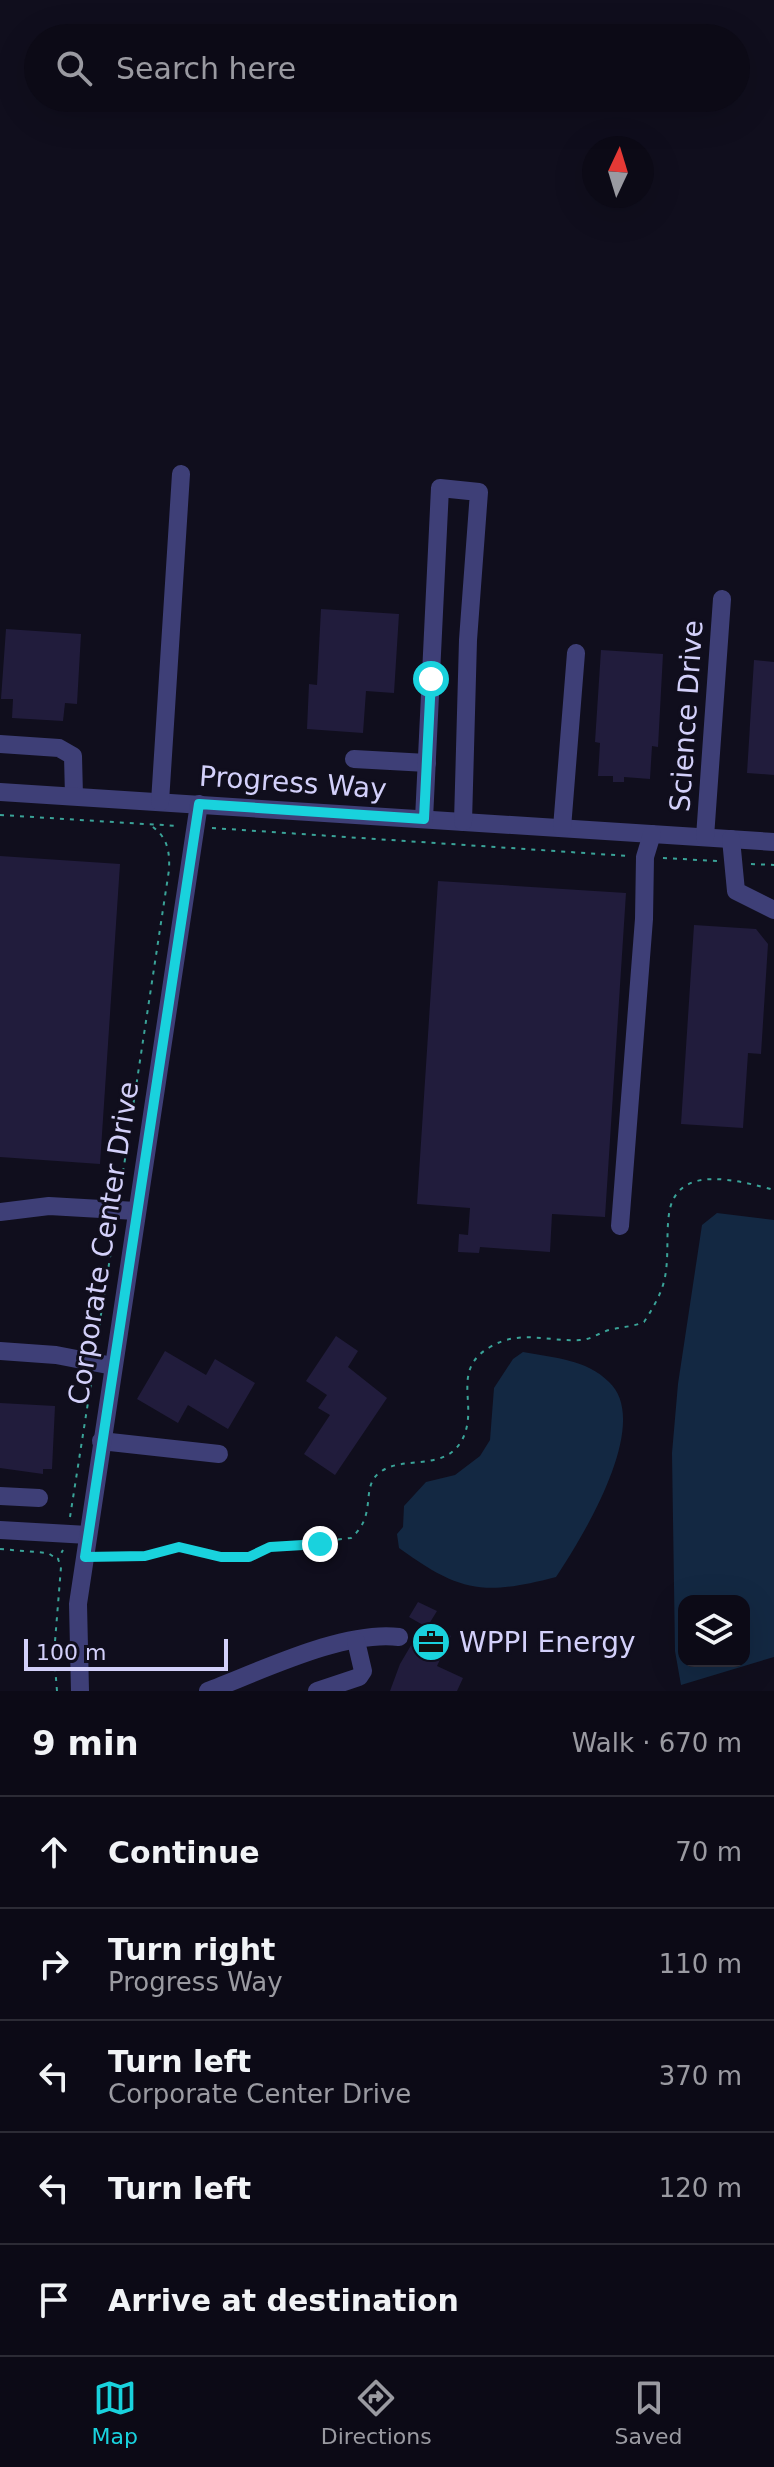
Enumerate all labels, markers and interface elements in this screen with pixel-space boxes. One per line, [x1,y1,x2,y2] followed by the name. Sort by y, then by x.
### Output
[24,24,750,112] search box
[52,46,96,90] icon: search
[116,51,296,86] text: Search here
[582,136,654,208] north arrow
[663,619,710,813] street label: Science Drive
[413,661,449,697] route start
[198,759,388,806] street label: Progress Way
[62,1079,145,1407] street label: Corporate Center Drive
[302,1526,338,1562] route end
[678,1595,750,1667] map controls
[678,1595,750,1667] button: layers
[410,1621,452,1663] office icon: WPPI Energy
[459,1626,636,1659] place label: WPPI Energy
[24,1635,228,1671] scale bar
[36,1640,106,1665] text: 100 m
[32,1723,139,1763] text: 9 min
[572,1728,742,1758] text: Walk · 670 m
[32,1830,76,1874] icon: ahead
[108,1835,260,1870] text: Continue
[675,1837,742,1867] text: 70 m
[108,1932,275,1967] text: Turn right
[32,1942,76,1986] icon: right
[659,1949,742,1979] text: 110 m
[108,1967,283,1997] text: Progress Way
[108,2044,251,2079] text: Turn left
[32,2054,76,2098] icon: left
[659,2061,742,2091] text: 370 m
[108,2079,411,2109] text: Corporate Center Drive
[32,2166,76,2210] icon: left
[108,2171,251,2206] text: Turn left
[659,2173,742,2203] text: 120 m
[32,2278,76,2322] icon: arrive
[108,2283,459,2318] text: Arrive at destination
[91,2376,138,2449] tab: Map
[321,2376,432,2449] tab: Directions
[615,2376,683,2449] tab: Saved

